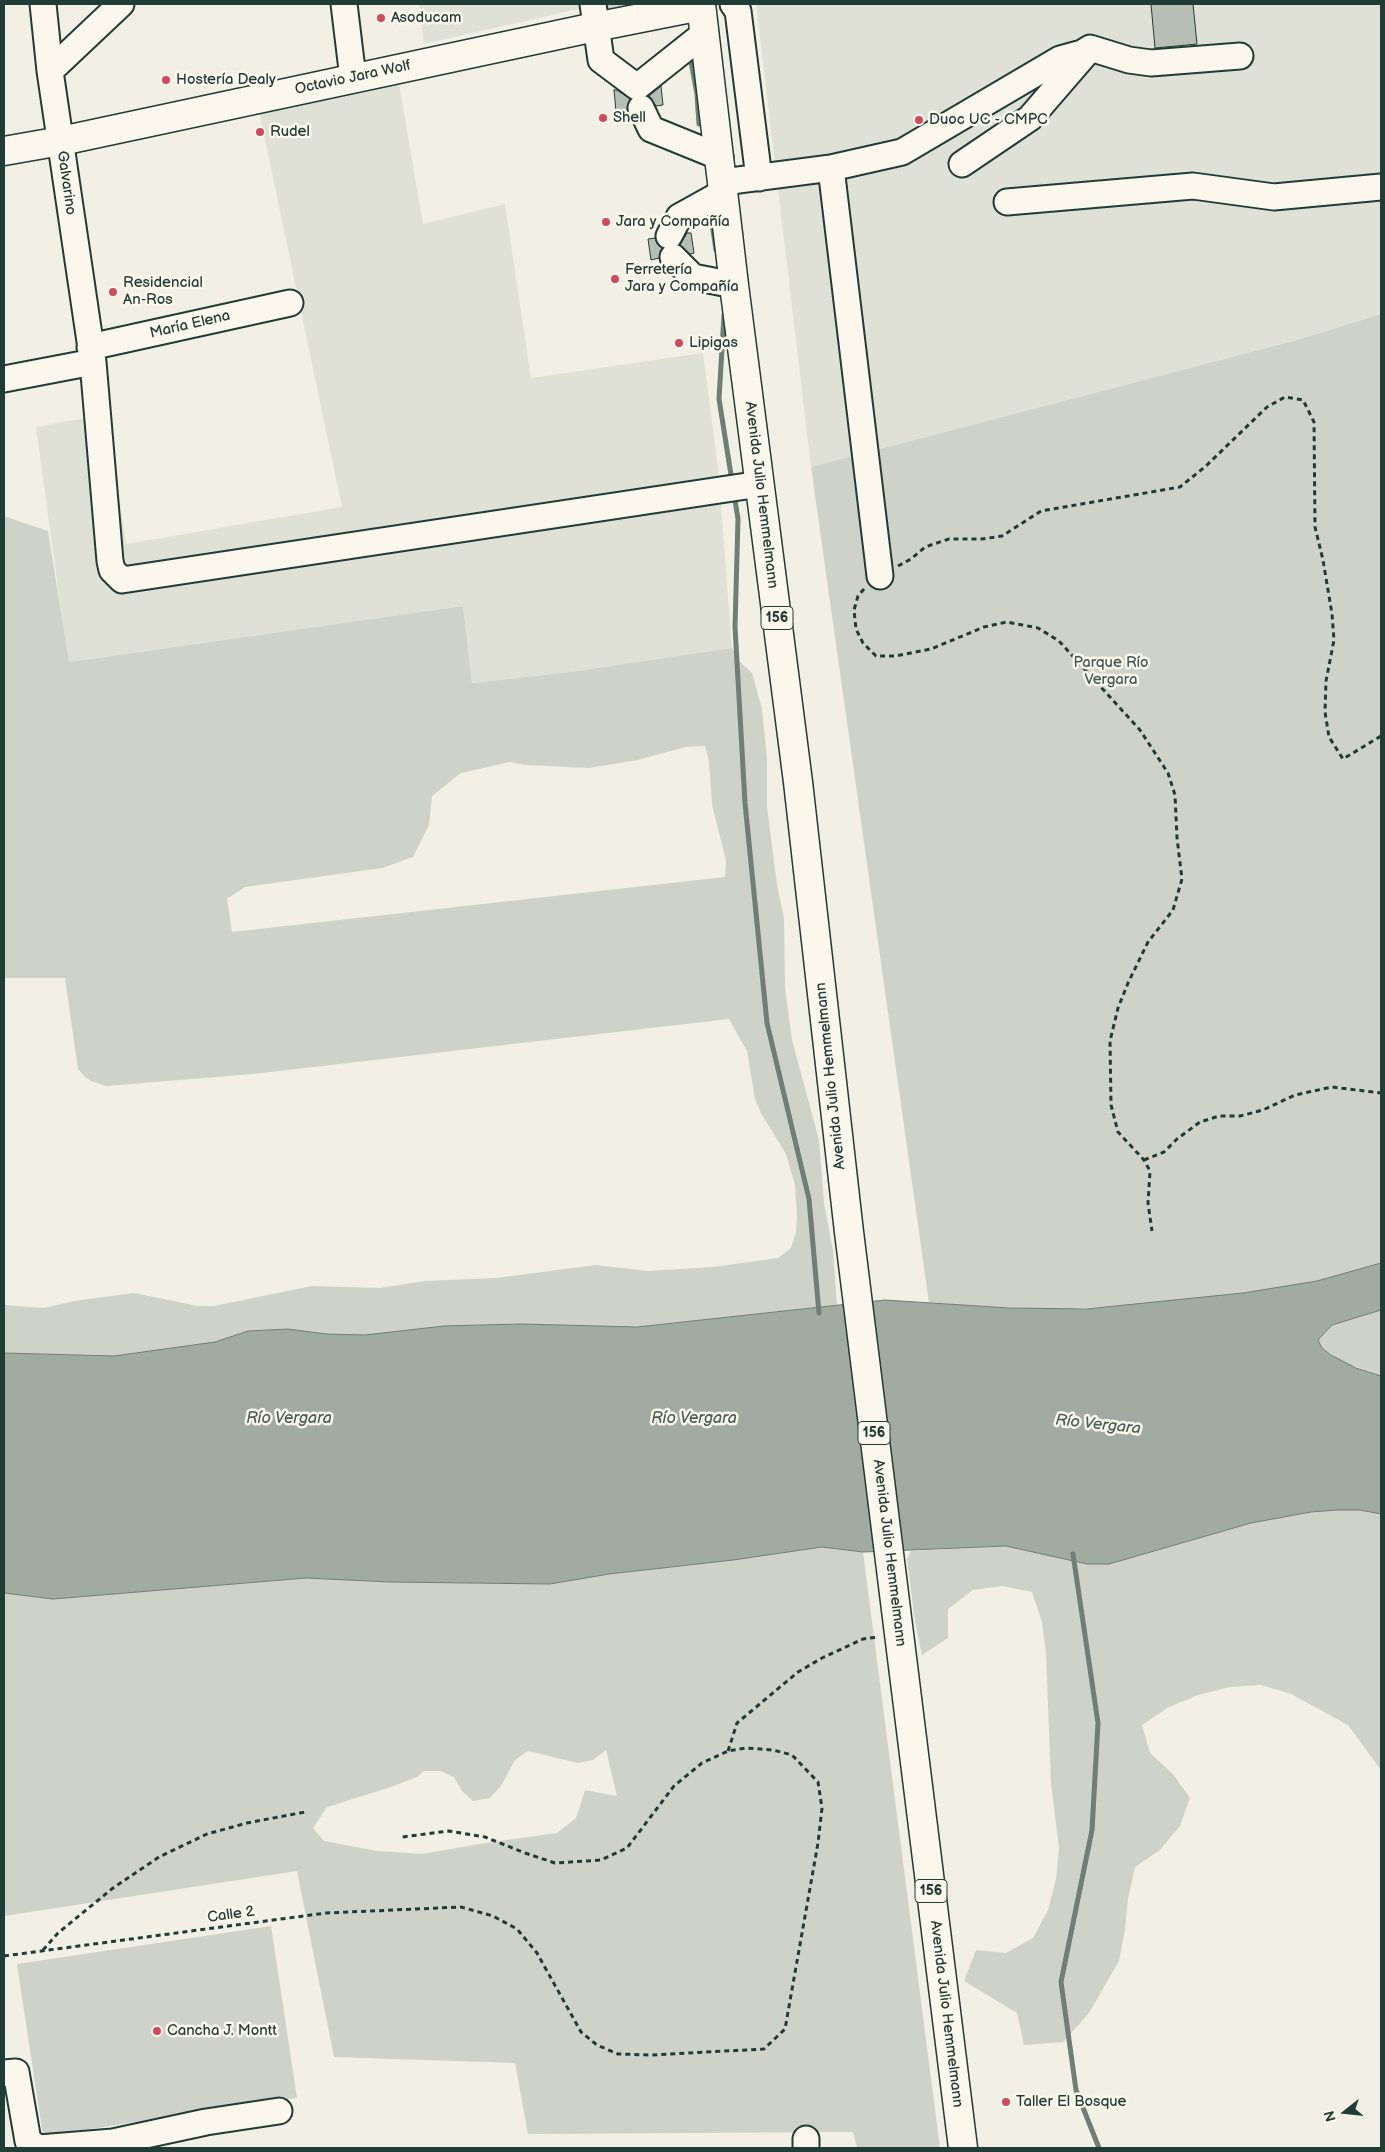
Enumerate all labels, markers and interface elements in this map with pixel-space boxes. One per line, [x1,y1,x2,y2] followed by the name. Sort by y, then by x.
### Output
[391,9,461,27] place label: Asoducam
[375,12,387,24] marker: Asoducam
[293,57,413,99] street label: Octavio Jara Wolf
[176,71,276,89] place label: Hostería Dealy
[160,74,172,86] marker: Hostería Dealy
[613,109,646,127] place label: Shell
[929,111,1048,129] place label: Duoc UC - CMPC
[597,112,609,124] marker: Shell
[913,114,925,126] marker: Duoc UC - CMPC
[270,123,310,141] place label: Rudel
[254,126,266,138] marker: Rudel
[53,150,79,216] street label: Galvarino
[616,213,730,231] place label: Jara y Compañía
[600,216,612,228] marker: Jara y Compañía
[625,261,739,296] place label: Ferretería Jara y Compañía
[609,273,621,285] marker: Ferretería Jara y Compañía
[123,274,203,309] place label: Residencial An-Ros
[107,286,119,298] marker: Residencial An-Ros
[148,307,232,343] street label: María Elena
[689,334,738,352] place label: Lipigas
[673,337,685,349] marker: Lipigas
[741,401,781,589] street label: Avenida Julio Hemmelmann
[761,606,793,630] road number: 156
[1073,654,1149,689] park label: Parque Río Vergara
[812,982,850,1170] street label: Avenida Julio Hemmelmann
[246,1409,332,1429] water label: Río Vergara
[651,1409,737,1429] water label: Río Vergara
[1054,1411,1142,1439] water label: Río Vergara
[858,1422,890,1445] road number: 156
[869,1459,909,1647] street label: Avenida Julio Hemmelmann
[915,1880,947,1902] road number: 156
[206,1903,256,1927] street label: Calle 2
[926,1920,966,2108] street label: Avenida Julio Hemmelmann
[167,2022,277,2040] place label: Cancha J. Montt
[151,2025,163,2037] marker: Cancha J. Montt
[1320,2087,1370,2137] north arrow
[1016,2093,1126,2111] place label: Taller El Bosque
[1000,2096,1012,2108] marker: Taller El Bosque
[1320,2109,1340,2124] text: N

